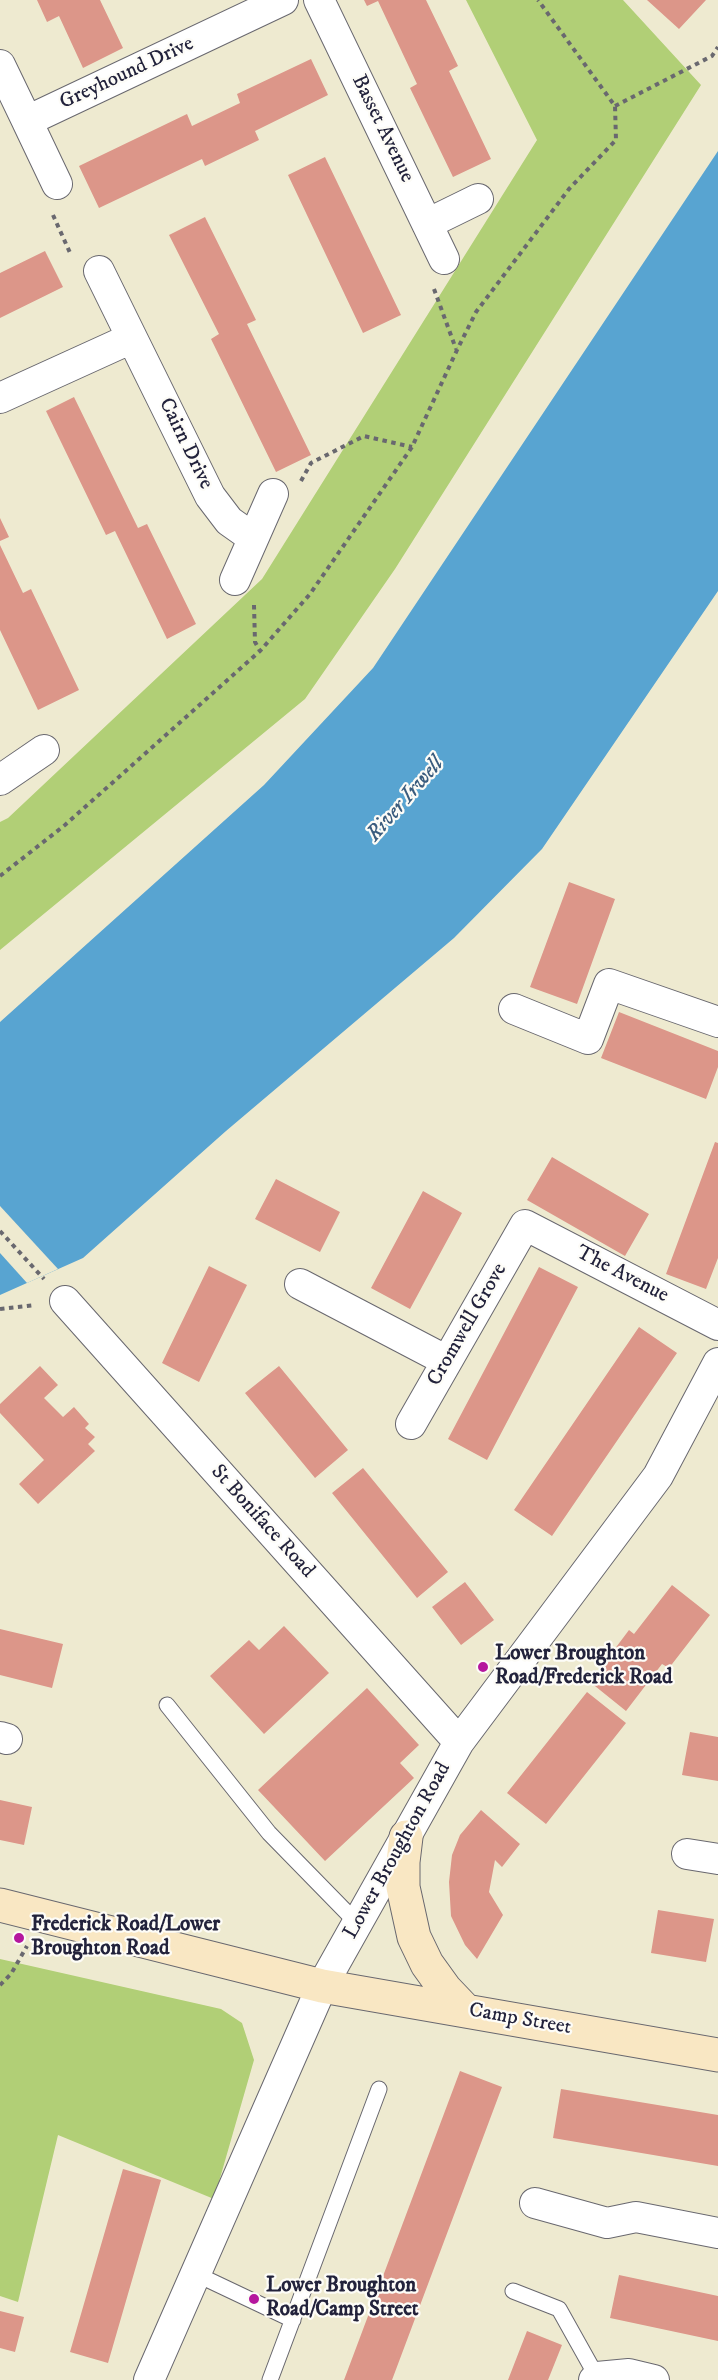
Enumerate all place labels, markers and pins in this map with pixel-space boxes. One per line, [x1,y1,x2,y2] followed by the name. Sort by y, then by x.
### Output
[495,1642,672,1692] place label: Lower Broughton Road/Frederick Road
[476,1660,490,1674] marker: Lower Broughton Road/Frederick Road
[31,1913,220,1963] place label: Frederick Road/Lower Broughton Road
[12,1931,26,1945] marker: Frederick Road/Lower Broughton Road
[266,2274,419,2324] place label: Lower Broughton Road/Camp Street
[247,2292,261,2306] marker: Lower Broughton Road/Camp Street

